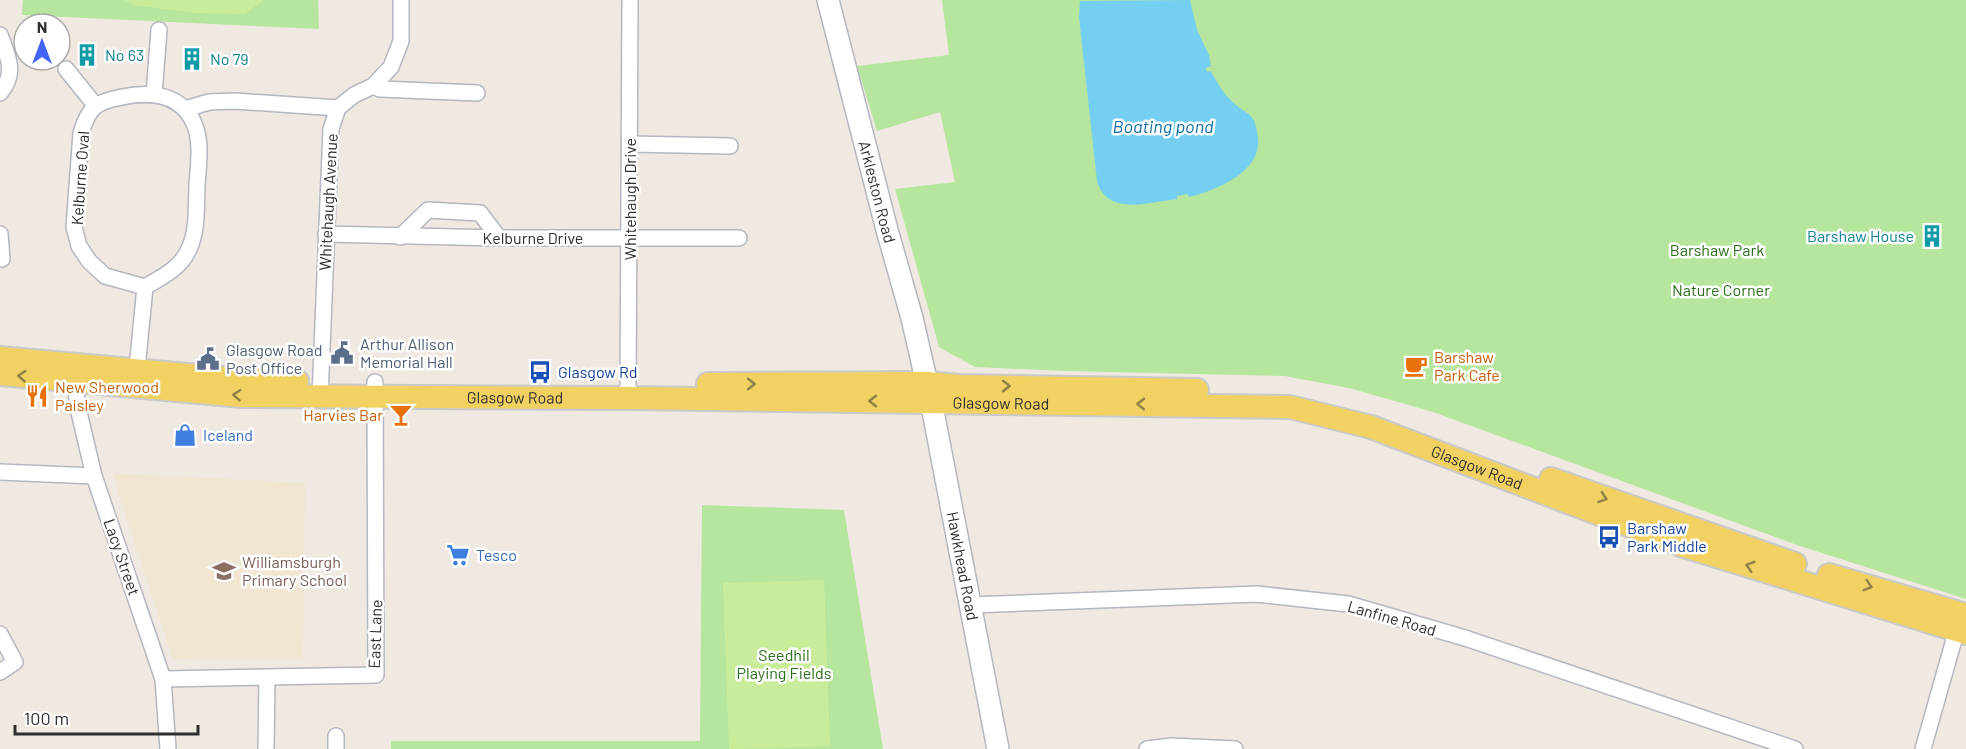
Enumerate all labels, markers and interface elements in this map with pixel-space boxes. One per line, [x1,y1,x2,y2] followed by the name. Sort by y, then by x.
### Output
[12,12,72,72] north arrow
[37,17,47,36] text: N
[74,42,100,68] building icon: No 63
[105,45,144,64] place label: No 63
[179,46,205,72] building icon: No 79
[210,49,249,68] place label: No 79
[1113,115,1214,137] water label: Boating pond
[67,130,92,226] street label: Kelburne Oval
[314,133,341,271] street label: Whitehaugh Avenue
[620,138,639,260] street label: Whitehaugh Drive
[855,138,900,245] street label: Arkleston Road
[1919,223,1945,249] building icon: Barshaw House
[1807,226,1914,245] place label: Barshaw House
[483,228,583,247] street label: Kelburne Drive
[1670,240,1764,259] park label: Barshaw Park
[1672,280,1770,299] park label: Nature Corner
[360,334,454,371] place label: Arthur Allison Memorial Hall
[226,340,322,377] place label: Glasgow Road Post Office
[329,340,355,366] public building icon: Arthur Allison Memorial Hall
[195,346,221,372] public building icon: Glasgow Road Post Office
[1434,347,1500,384] place label: Barshaw Park Cafe
[1403,353,1429,379] cafe icon: Barshaw Park Cafe
[527,359,553,385] bus stop icon: Glasgow Rd
[558,362,638,381] place label: Glasgow Rd
[17,370,26,383] one-way arrow
[55,377,159,414] place label: New Sherwood Paisley
[746,378,755,390] one-way arrow
[1002,380,1011,392] one-way arrow
[24,383,50,409] restaurant icon: New Sherwood Paisley
[467,387,563,407] street label: Glasgow Road
[232,389,241,402] one-way arrow
[953,392,1049,413] street label: Glasgow Road
[868,395,877,407] one-way arrow
[1137,398,1146,411] one-way arrow
[388,402,414,428] bar icon: Harvies Bar
[303,405,383,424] place label: Harvies Bar
[172,422,198,448] shop icon: Iceland
[203,425,253,444] place label: Iceland
[1429,441,1526,493] street label: Glasgow Road
[1598,490,1608,503] one-way arrow
[943,510,983,622] street label: Hawkhead Road
[101,516,144,598] street label: Lacy Street
[1627,518,1707,555] place label: Barshaw Park Middle
[1596,524,1622,550] bus stop icon: Barshaw Park Middle
[445,542,471,568] supermarket icon: Tesco
[476,545,517,564] place label: Tesco
[242,552,347,589] place label: Williamsburgh Primary School
[211,558,237,584] school or university icon: Williamsburgh Primary School
[1745,561,1756,573] one-way arrow
[1862,579,1873,591] one-way arrow
[1346,596,1439,639] street label: Lanfine Road
[364,599,385,669] street label: East Lane
[737,645,831,682] park label: Seedhil Playing Fields
[15,698,198,736] scale bar
[24,707,69,729] text: 100 m

